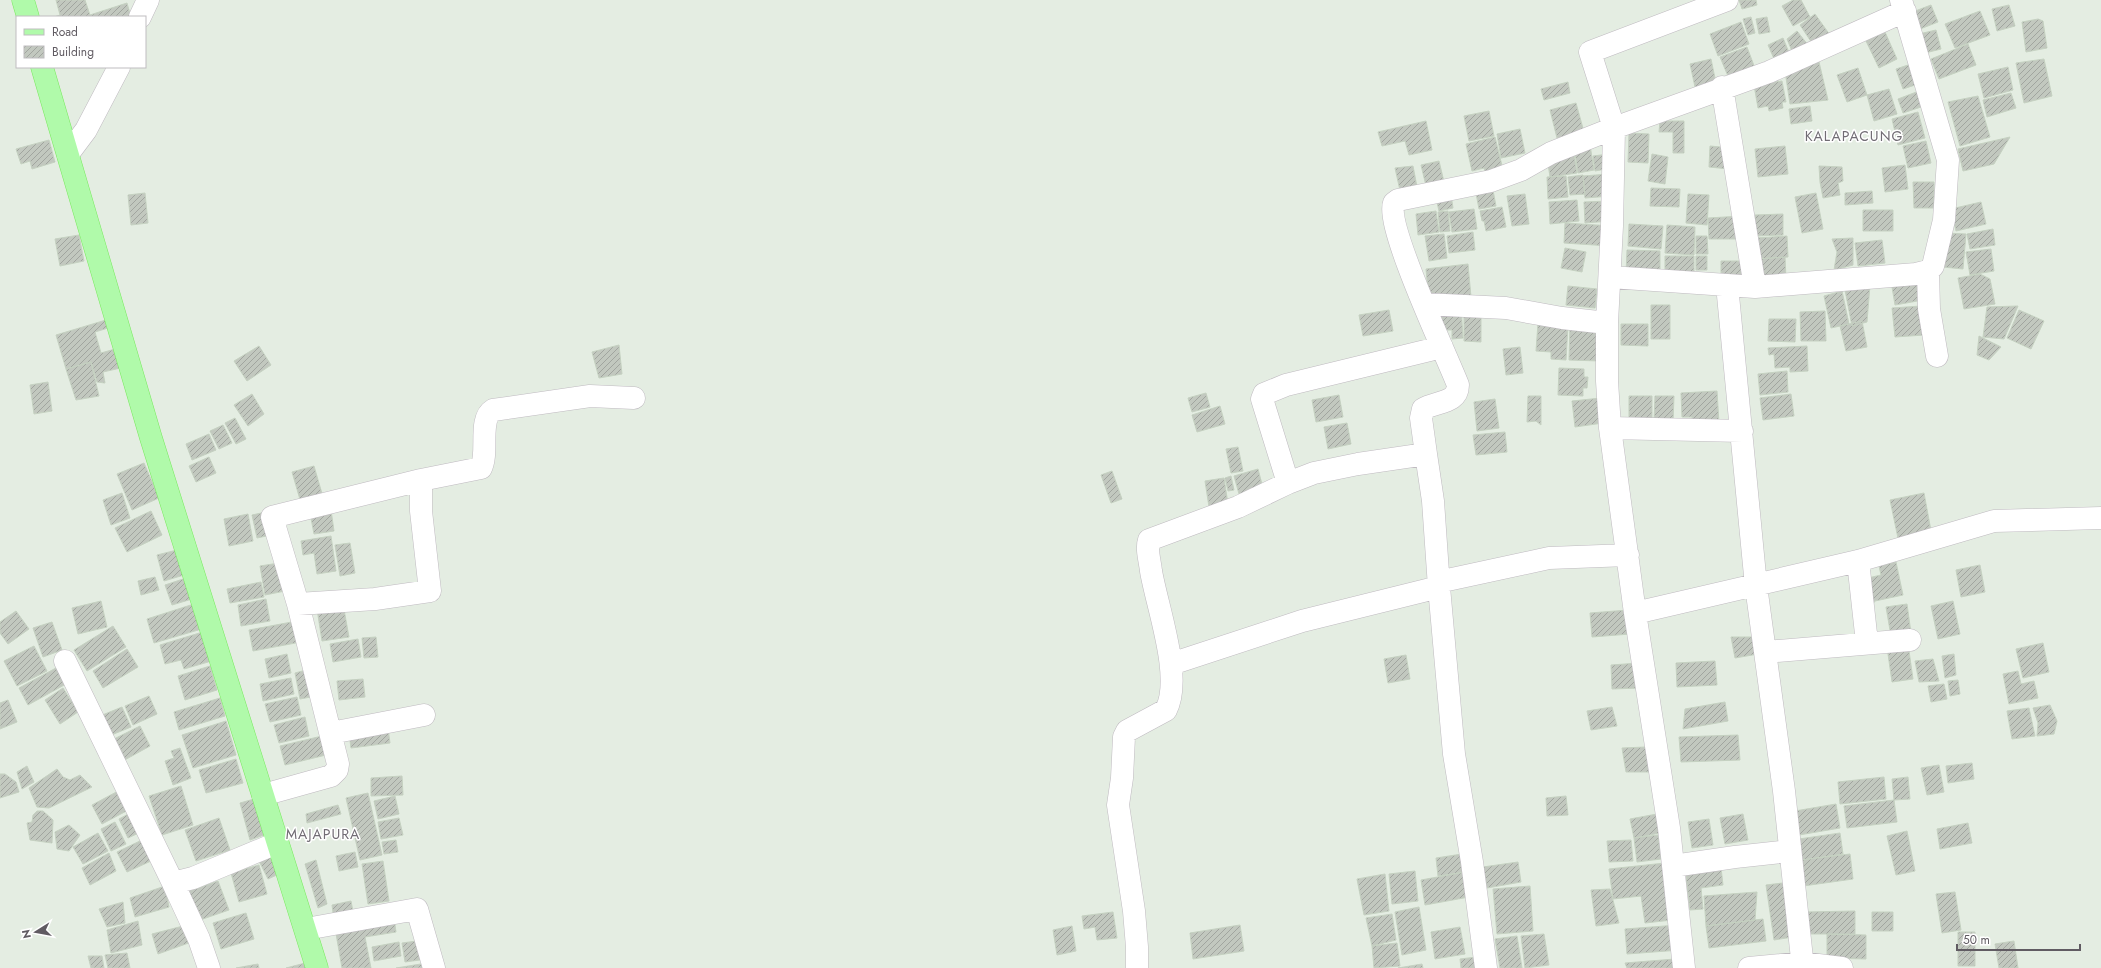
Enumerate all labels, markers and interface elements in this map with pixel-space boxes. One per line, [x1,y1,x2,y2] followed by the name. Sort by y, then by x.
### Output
[16,16,146,68] legend
[52,23,78,41] text: Road
[52,43,94,61] text: Building
[1805,126,1903,146] district label: KALAPACUNG
[286,824,360,844] district label: MAJAPURA
[16,912,56,952] north arrow
[1957,926,2080,952] scale bar
[17,928,35,940] text: N
[1963,931,1990,949] text: 50 m

